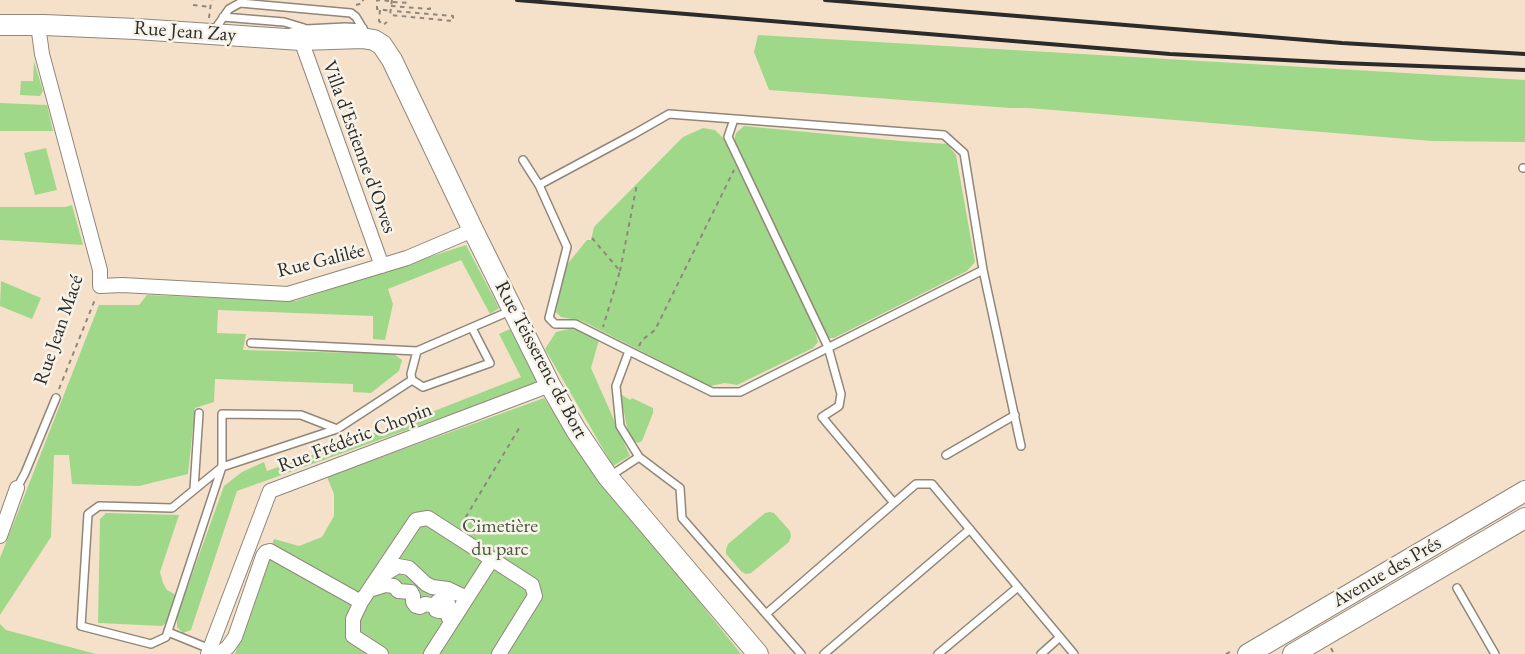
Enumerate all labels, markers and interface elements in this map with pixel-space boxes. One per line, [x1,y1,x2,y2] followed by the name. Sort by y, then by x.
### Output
[133,16,237,48] street label: Rue Jean Zay
[317,57,401,237] street label: Villa d'Estienne d'Orves
[275,239,367,283] street label: Rue Galilée
[29,272,89,388] street label: Rue Jean Macé
[489,277,593,443] street label: Rue Teisserenc de Bort
[275,398,435,478] street label: Rue Frédéric Chopin
[462,515,538,562] park label: Cimetière du parc
[1328,531,1446,613] street label: Avenue des Prés

